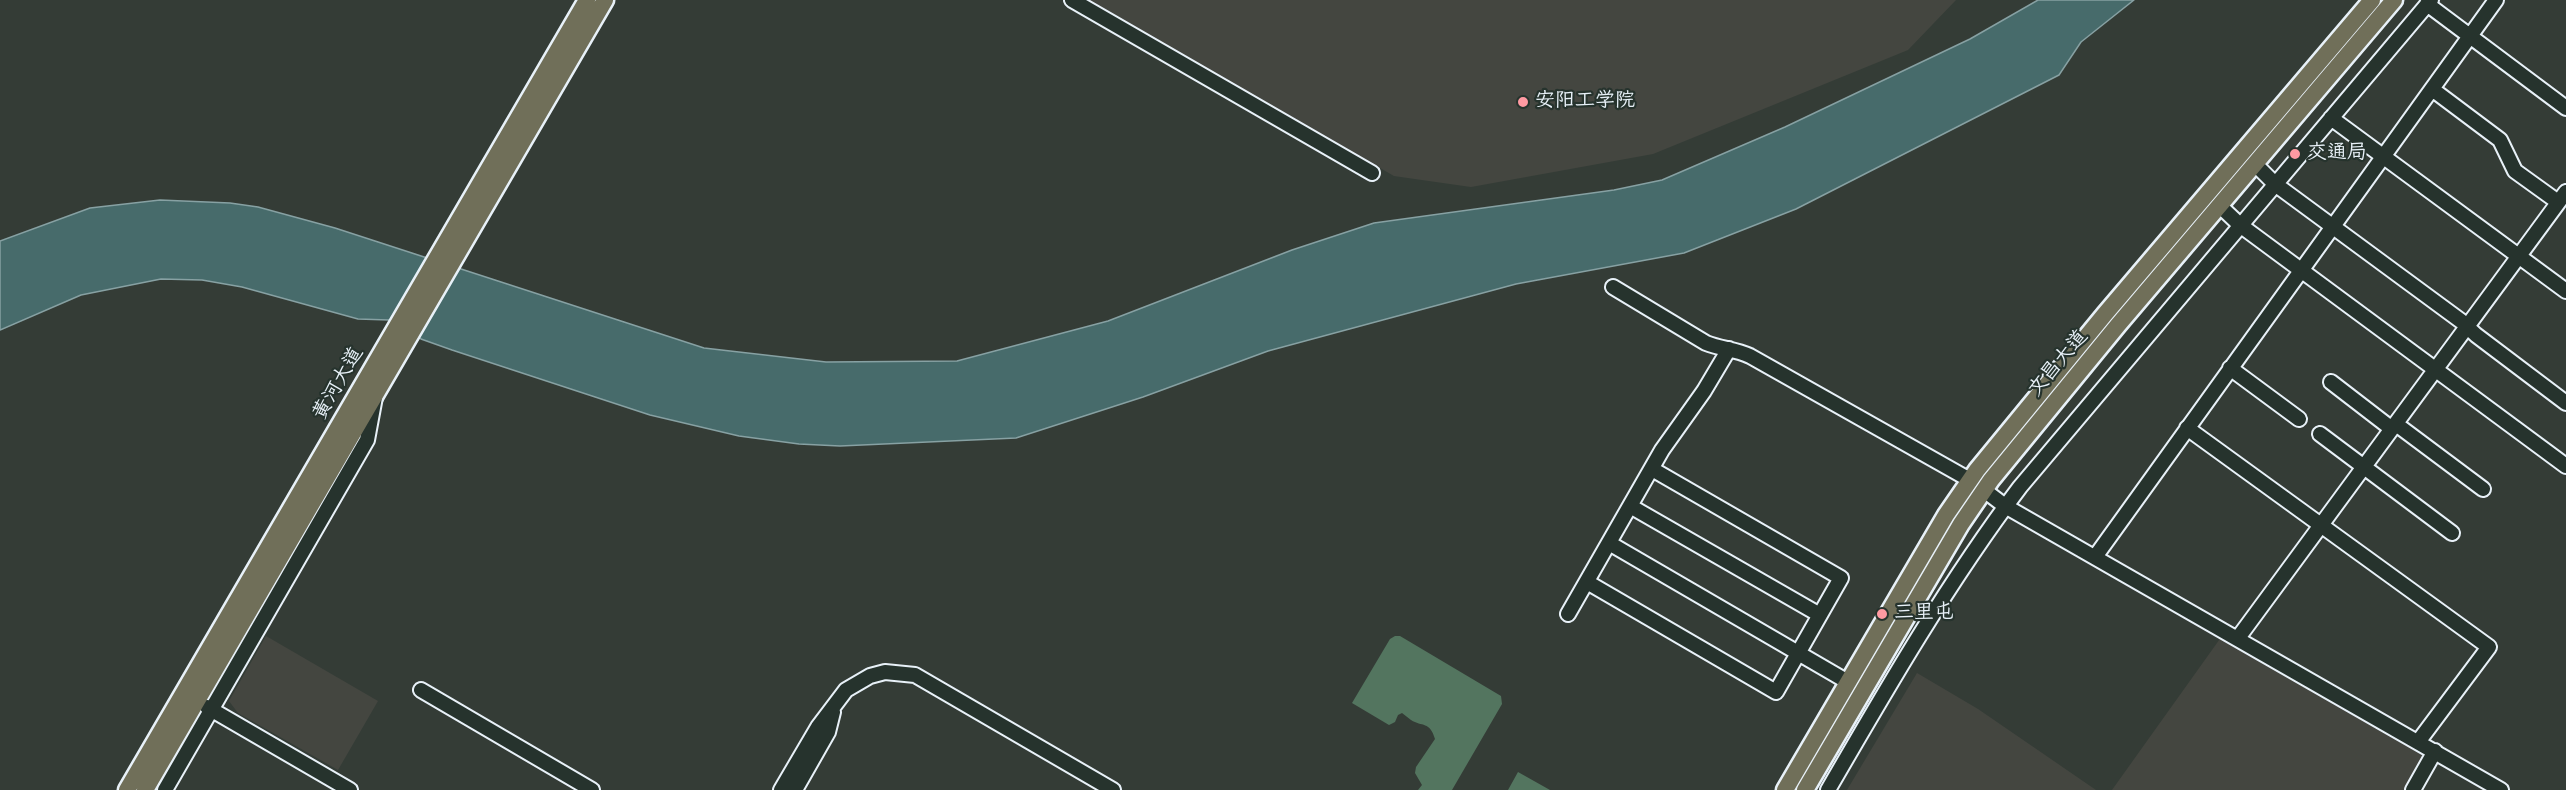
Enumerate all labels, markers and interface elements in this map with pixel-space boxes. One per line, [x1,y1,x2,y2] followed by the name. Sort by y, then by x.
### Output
[1535,90,1635,114] place label: 安阳工学院
[1516,95,1530,109] marker: 安阳工学院
[2307,142,2367,166] place label: 交通局
[2288,147,2302,161] marker: 交通局
[2024,326,2094,402] street label: 文昌大道
[309,343,369,425] street label: 黄河大道
[1894,602,1954,626] place label: 三里屯
[1875,607,1889,621] marker: 三里屯

